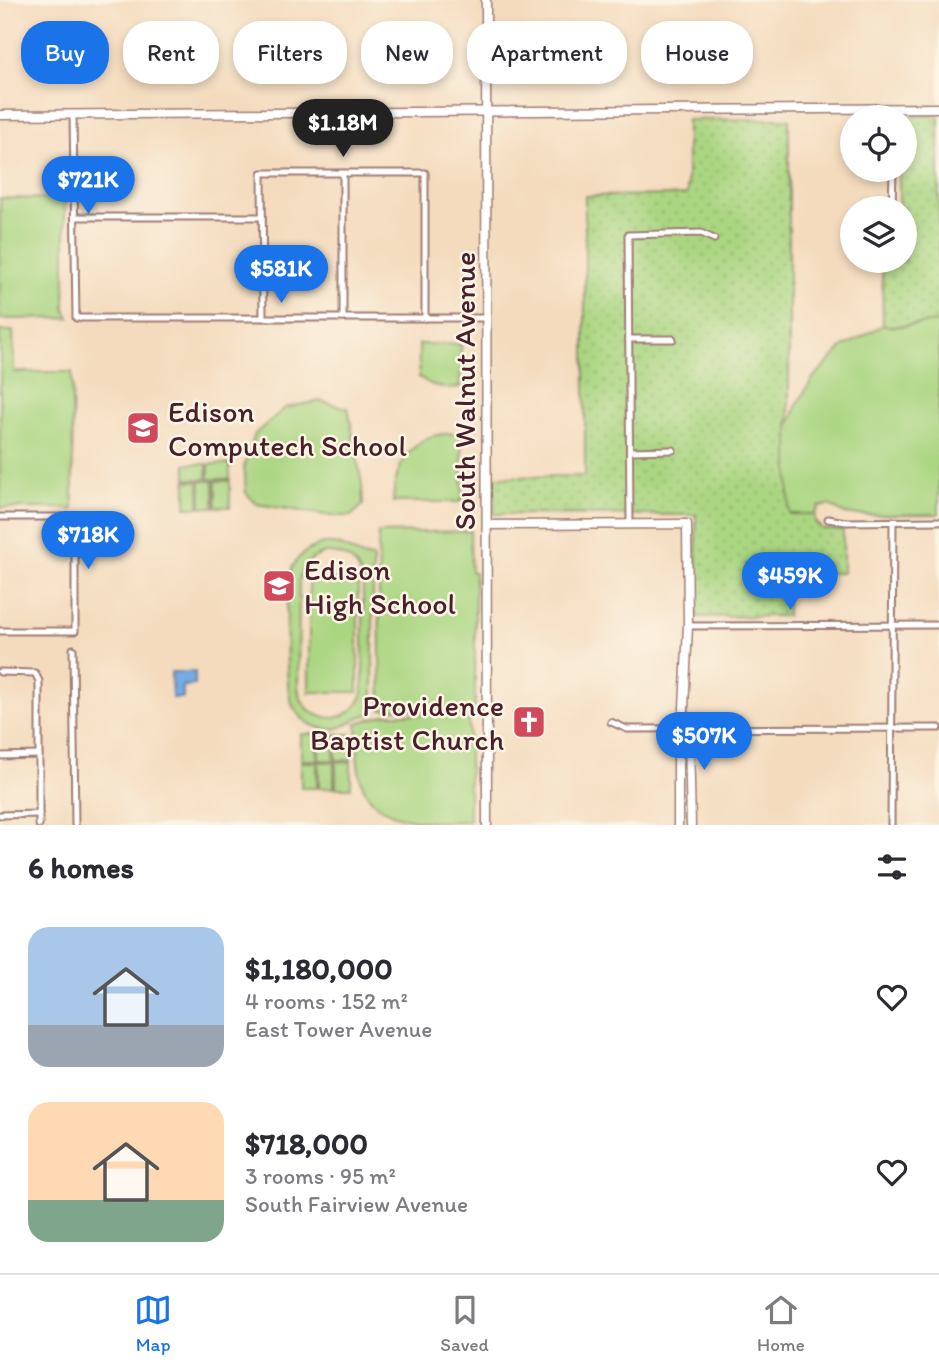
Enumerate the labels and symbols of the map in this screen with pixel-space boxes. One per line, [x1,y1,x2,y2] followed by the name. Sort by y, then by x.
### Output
[286,100,400,159] pin: $1.18M
[39,156,137,216] pin: $721K
[232,246,330,305] pin: $581K
[446,252,483,530] street label: South Walnut Avenue
[168,393,408,464] place label: Edison Computech School
[124,409,162,447] school or university icon: Edison Computech School
[39,512,137,571] pin: $718K
[304,551,457,622] place label: Edison High School
[741,552,839,612] pin: $459K
[260,567,298,605] school or university icon: Edison High School
[310,687,504,758] place label: Providence Baptist Church
[510,703,548,741] church icon: Providence Baptist Church
[655,712,753,772] pin: $507K

